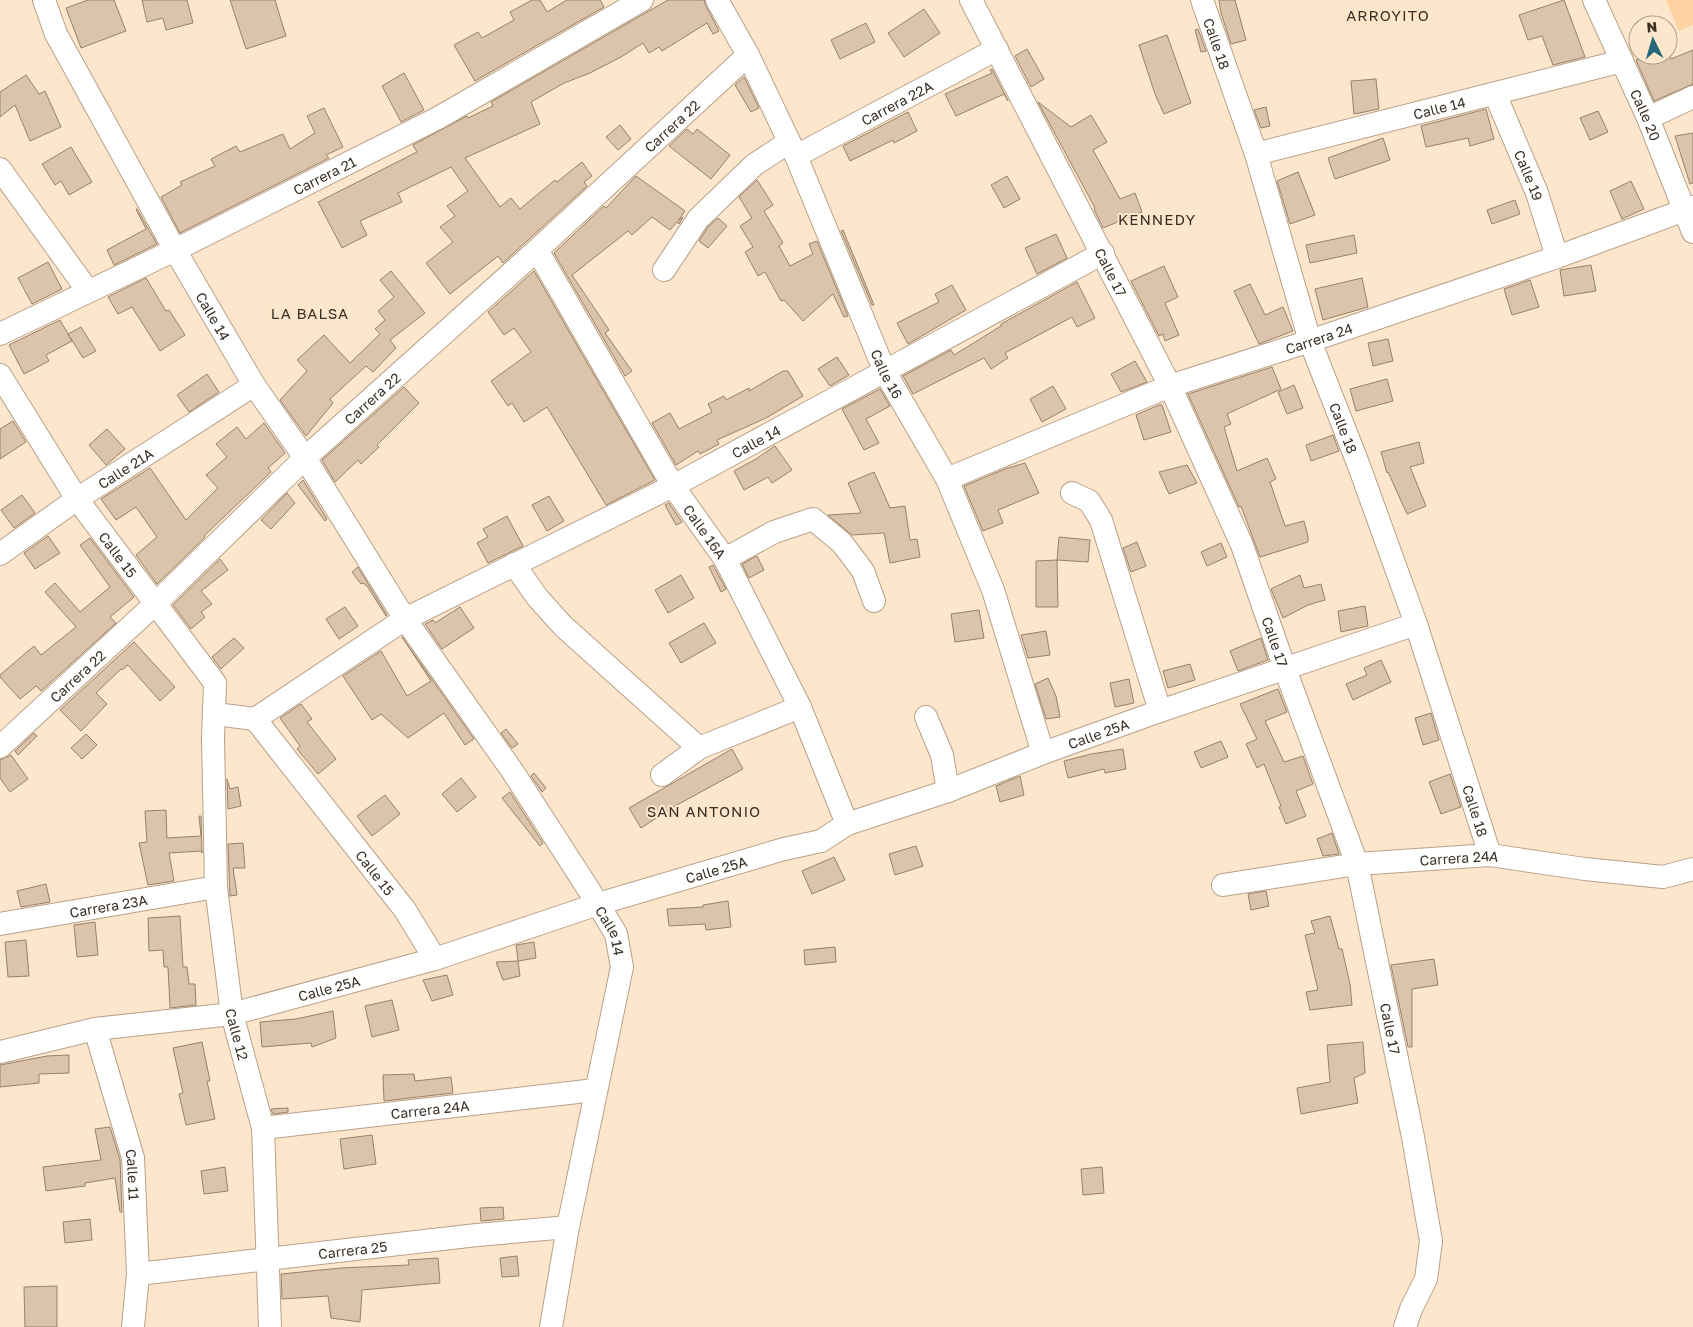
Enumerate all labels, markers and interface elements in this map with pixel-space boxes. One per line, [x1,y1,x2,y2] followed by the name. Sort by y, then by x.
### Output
[1346,6,1430,24] district label: ARROYITO
[1200,15,1234,71] street label: Calle 18
[1628,15,1678,65] north arrow
[1646,18,1658,35] text: N
[858,76,936,128] street label: Carrera 22A
[1627,86,1665,143] street label: Calle 20
[1411,93,1467,122] street label: Calle 14
[640,96,703,155] street label: Carrera 22
[1511,147,1547,202] street label: Calle 19
[290,152,359,198] street label: Carrera 21
[1118,210,1196,228] district label: KENNEDY
[1092,245,1131,299] street label: Calle 17
[193,289,234,343] street label: Calle 14
[271,304,349,322] district label: LA BALSA
[1283,319,1355,357] street label: Carrera 24
[868,346,907,401] street label: Calle 16
[340,369,403,428] street label: Carrera 22
[1326,400,1362,456] street label: Calle 18
[728,421,783,461] street label: Calle 14
[94,444,157,492] street label: Calle 21A
[680,501,731,562] street label: Calle 16A
[96,528,141,580] street label: Calle 15
[1259,614,1292,669] street label: Calle 17
[46,646,108,706] street label: Carrera 22
[1065,714,1132,752] street label: Calle 25A
[1460,783,1492,839] street label: Calle 18
[647,802,761,820] district label: SAN ANTONIO
[352,846,398,898] street label: Calle 15
[1419,846,1500,868] street label: Carrera 24A
[683,852,750,886] street label: Calle 25A
[68,890,149,920] street label: Carrera 23A
[592,903,628,957] street label: Calle 14
[296,971,362,1004] street label: Calle 25A
[1377,1001,1404,1056] street label: Calle 17
[223,1008,253,1062] street label: Calle 12
[390,1096,471,1122] street label: Carrera 24A
[122,1147,143,1201] street label: Calle 11
[317,1237,388,1262] street label: Carrera 25

